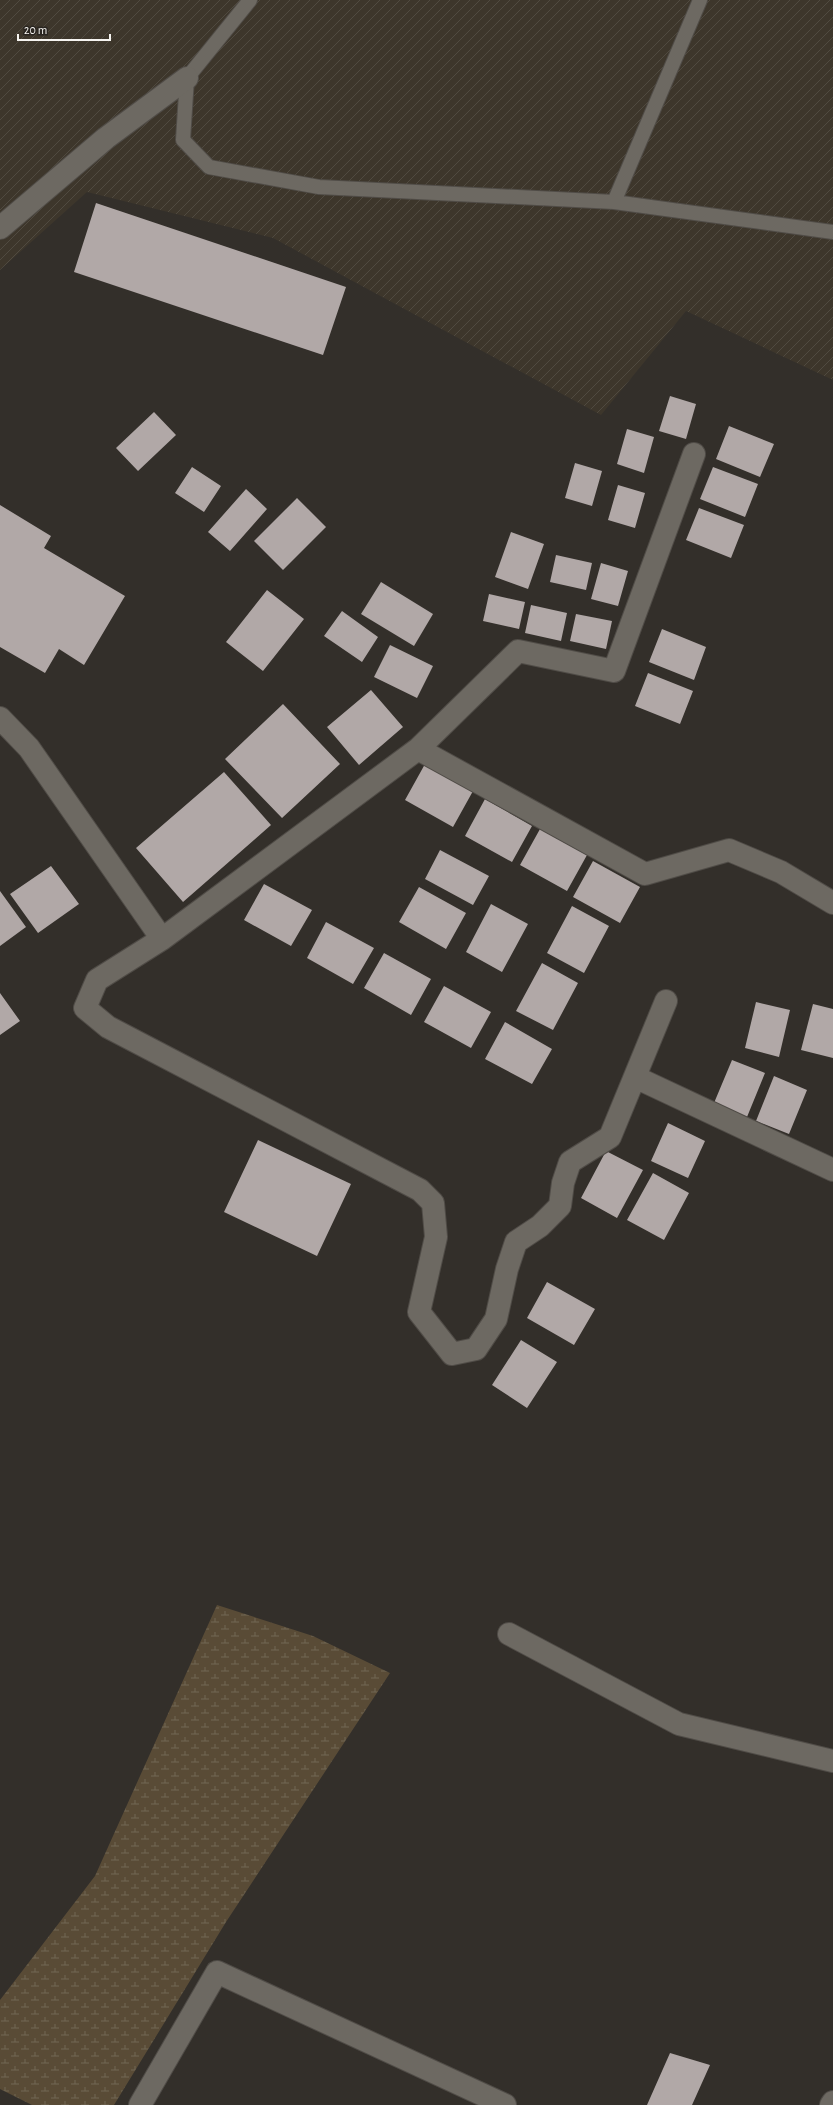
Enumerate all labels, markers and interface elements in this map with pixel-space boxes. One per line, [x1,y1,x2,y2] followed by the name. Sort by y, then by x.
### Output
[18,16,110,42] scale bar
[24,24,47,36] text: 20 m

